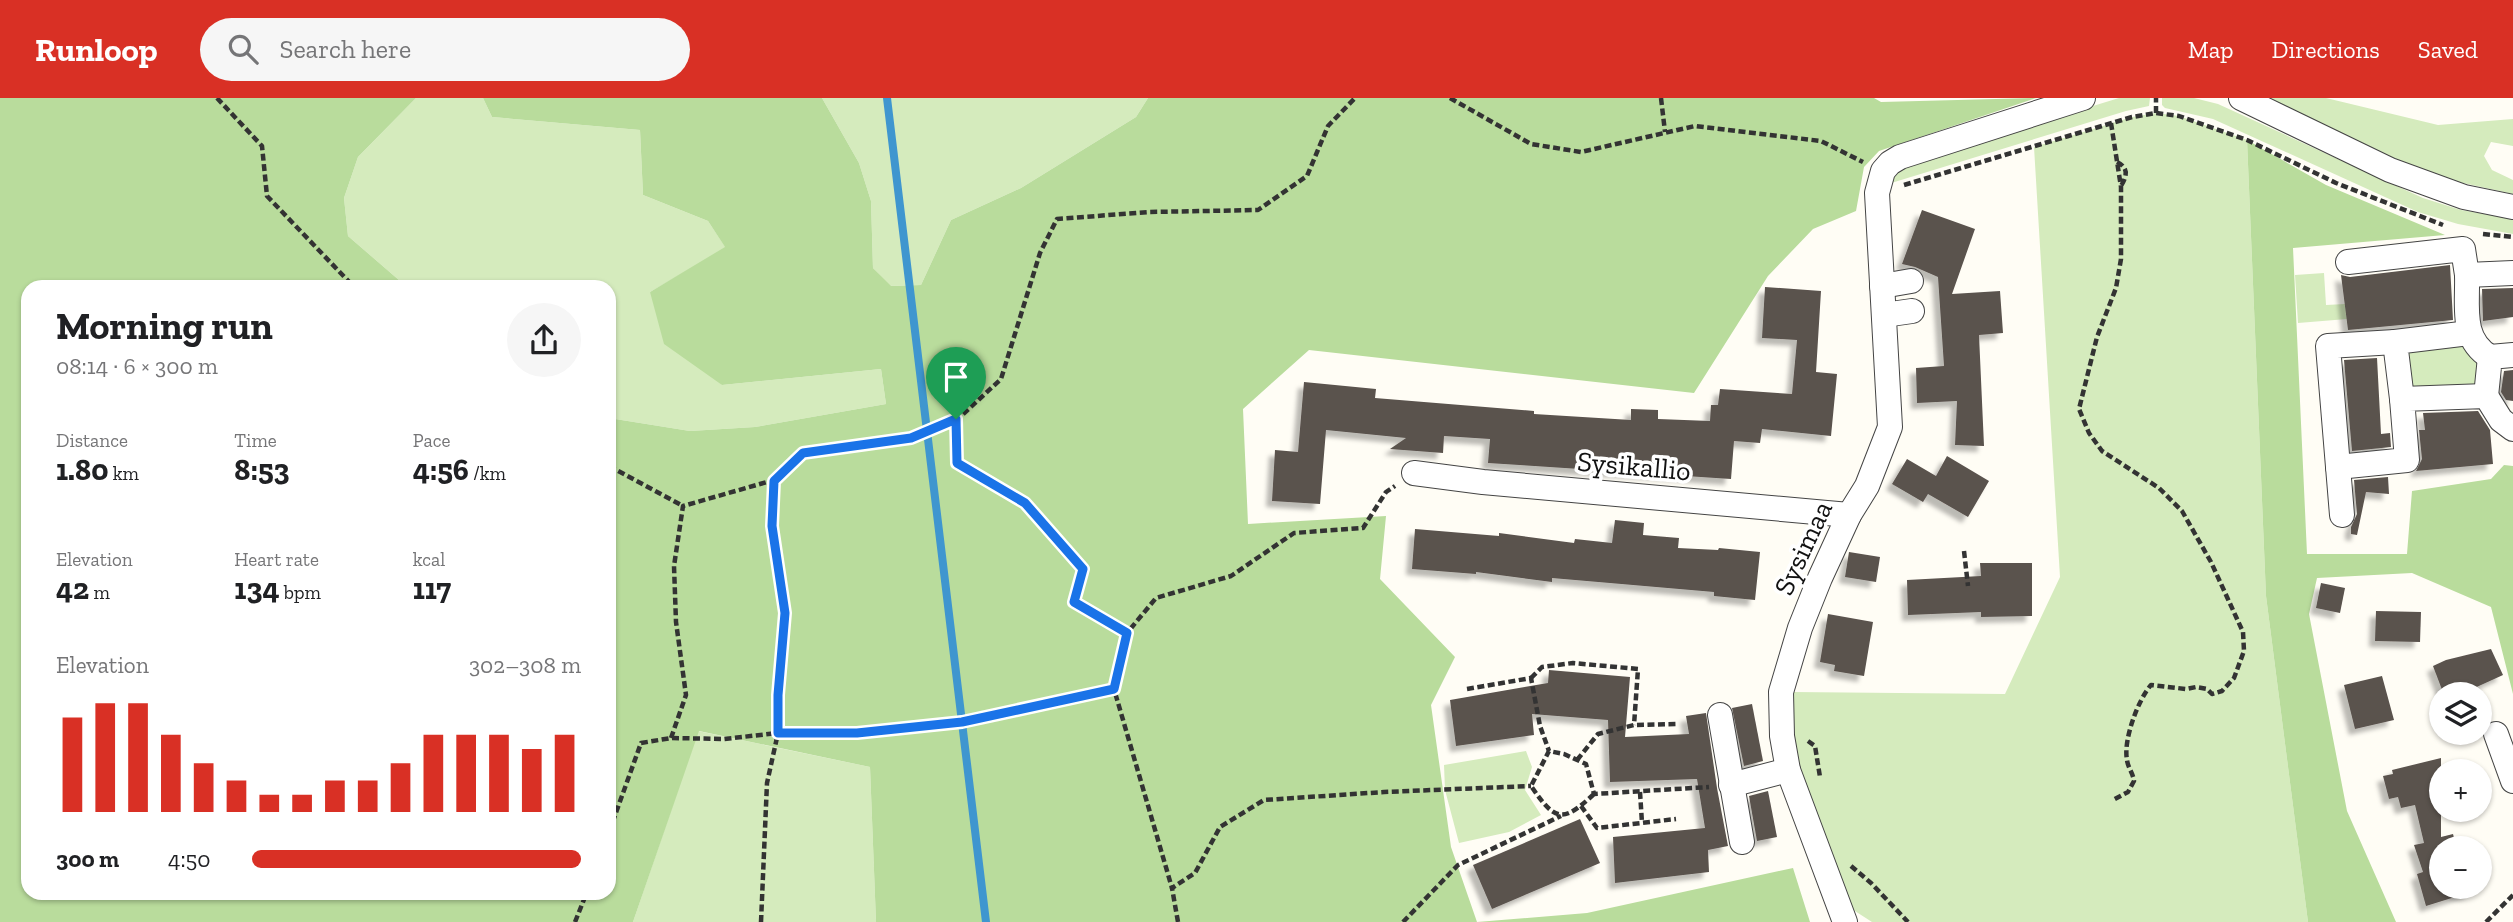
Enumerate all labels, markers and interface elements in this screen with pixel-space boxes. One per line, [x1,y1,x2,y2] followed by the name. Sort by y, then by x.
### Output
[200,18,690,81] search box
[35,30,158,69] text: Runloop
[224,30,262,68] icon: search
[280,33,411,65] text: Search here
[2188,35,2234,64] text: Map
[2272,35,2380,64] text: Directions
[2418,35,2478,64] text: Saved
[56,303,273,349] text: Morning run
[507,303,581,377] button: share
[926,347,986,419] pin
[56,352,218,380] text: 08:14 · 6 × 300 m
[937,358,975,396] icon: arrive
[56,429,128,452] text: Distance
[234,429,277,452] text: Time
[413,429,450,452] text: Pace
[1576,445,1692,487] street label: Sysikallio
[56,452,108,488] text: 1.80
[234,452,290,488] text: 8:53
[413,452,469,488] text: 4:56
[108,462,139,485] text: km
[469,462,506,485] text: /km
[1767,495,1839,600] street label: Sysimaa
[56,548,133,571] text: Elevation
[234,548,319,571] text: Heart rate
[413,548,445,571] text: kcal
[56,571,89,607] text: 42
[234,571,280,607] text: 134
[413,571,451,607] text: 117
[89,581,110,604] text: m
[280,581,321,604] text: bpm
[56,651,149,679] text: Elevation
[469,651,581,679] text: 302–308 m
[2429,682,2492,899] map controls
[2429,682,2492,745] button: layers
[2429,759,2492,822] button: +
[2429,836,2492,899] button: −
[56,845,119,873] text: 300 m
[168,845,211,873] text: 4:50

